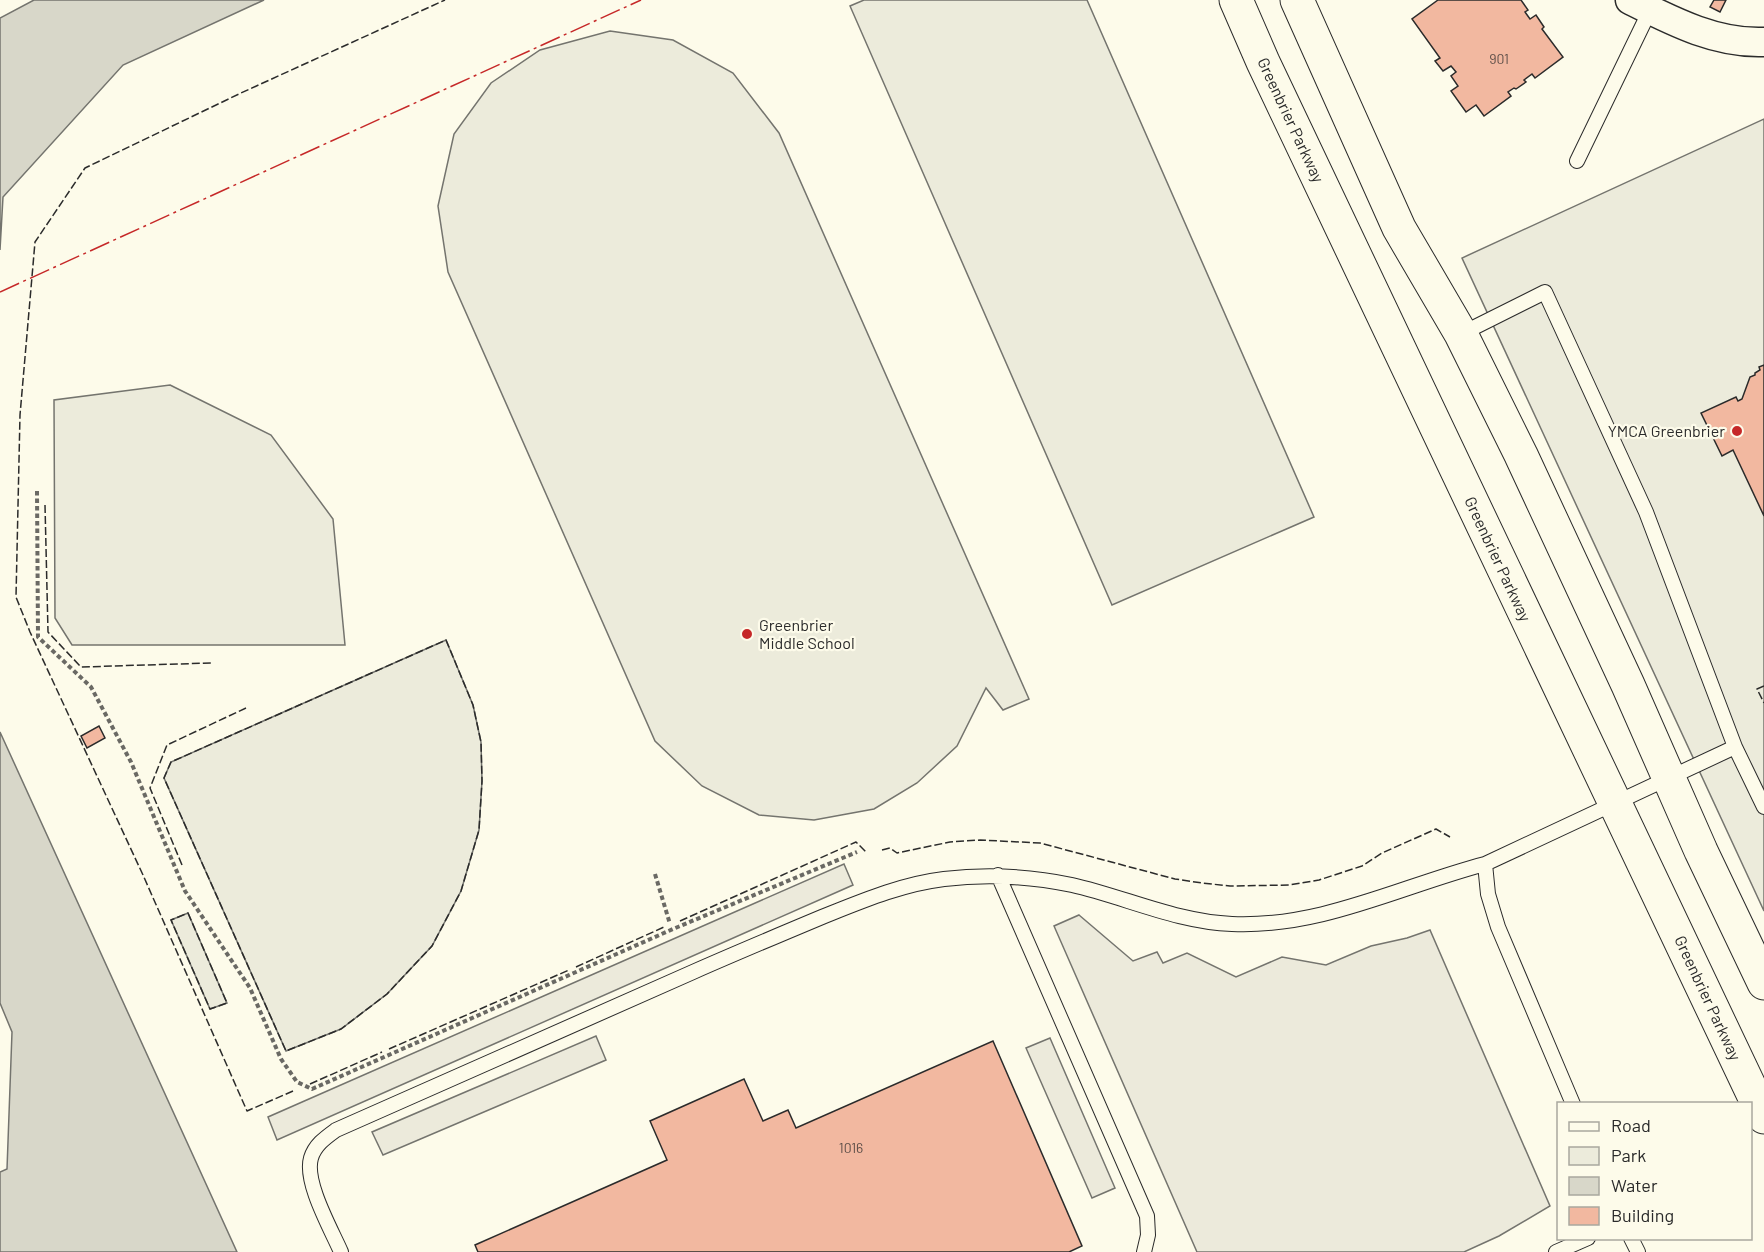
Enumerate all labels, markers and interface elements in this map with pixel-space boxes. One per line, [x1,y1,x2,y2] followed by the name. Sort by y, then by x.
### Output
[1489,50,1509,67] house number: 901
[1254,54,1329,186] street label: Greenbrier Parkway
[1608,421,1725,440] place label: YMCA Greenbrier
[1730,424,1744,438] marker: YMCA Greenbrier
[1461,493,1536,625] street label: Greenbrier Parkway
[759,615,855,652] place label: Greenbrier Middle School
[740,627,754,641] marker: Greenbrier Middle School
[1671,932,1746,1064] street label: Greenbrier Parkway
[1557,1102,1752,1240] legend
[1611,1114,1651,1136] text: Road
[839,1139,863,1156] house number: 1016
[1611,1144,1646,1166] text: Park
[1611,1174,1658,1196] text: Water
[1611,1204,1674,1226] text: Building

